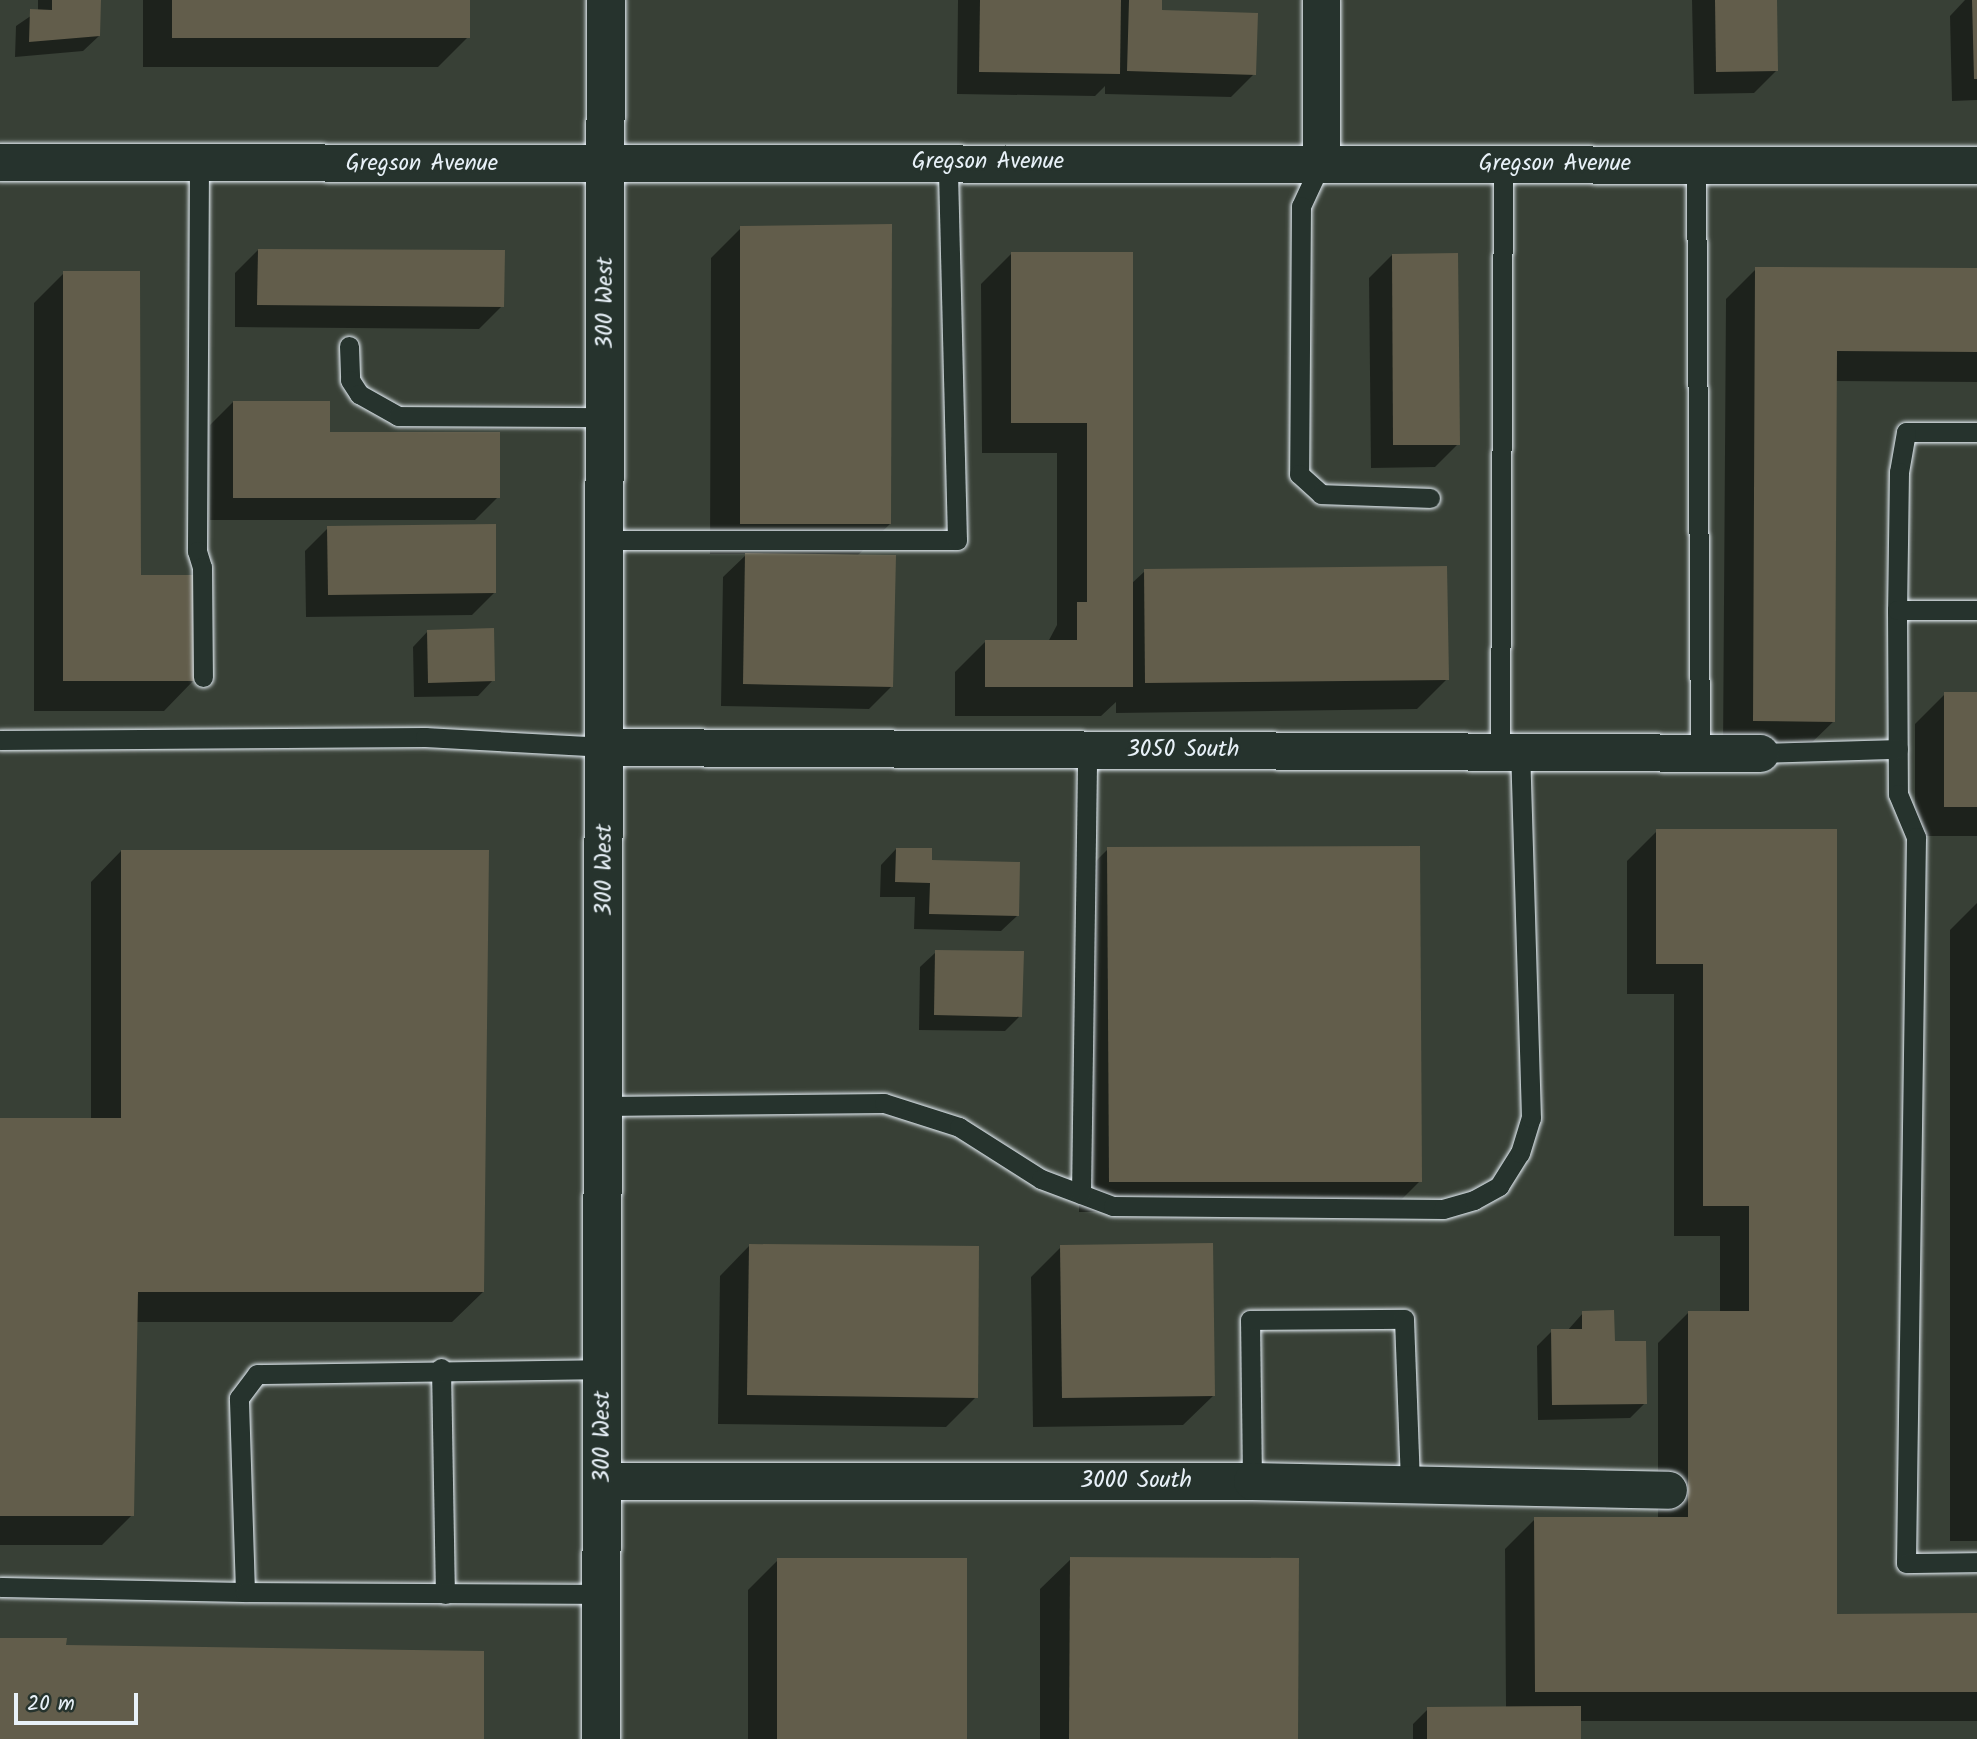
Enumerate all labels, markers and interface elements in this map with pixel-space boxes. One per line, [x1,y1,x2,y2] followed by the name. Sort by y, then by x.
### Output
[912,148,1064,176] street label: Gregson Avenue
[346,150,498,178] street label: Gregson Avenue
[1479,150,1631,178] street label: Gregson Avenue
[592,257,620,349] street label: 300 West
[1127,736,1239,764] street label: 3050 South
[591,824,619,916] street label: 300 West
[589,1391,617,1483] street label: 300 West
[1080,1467,1192,1495] street label: 3000 South
[18,1680,142,1724] scale bar
[27,1688,75,1721] text: 20 m

